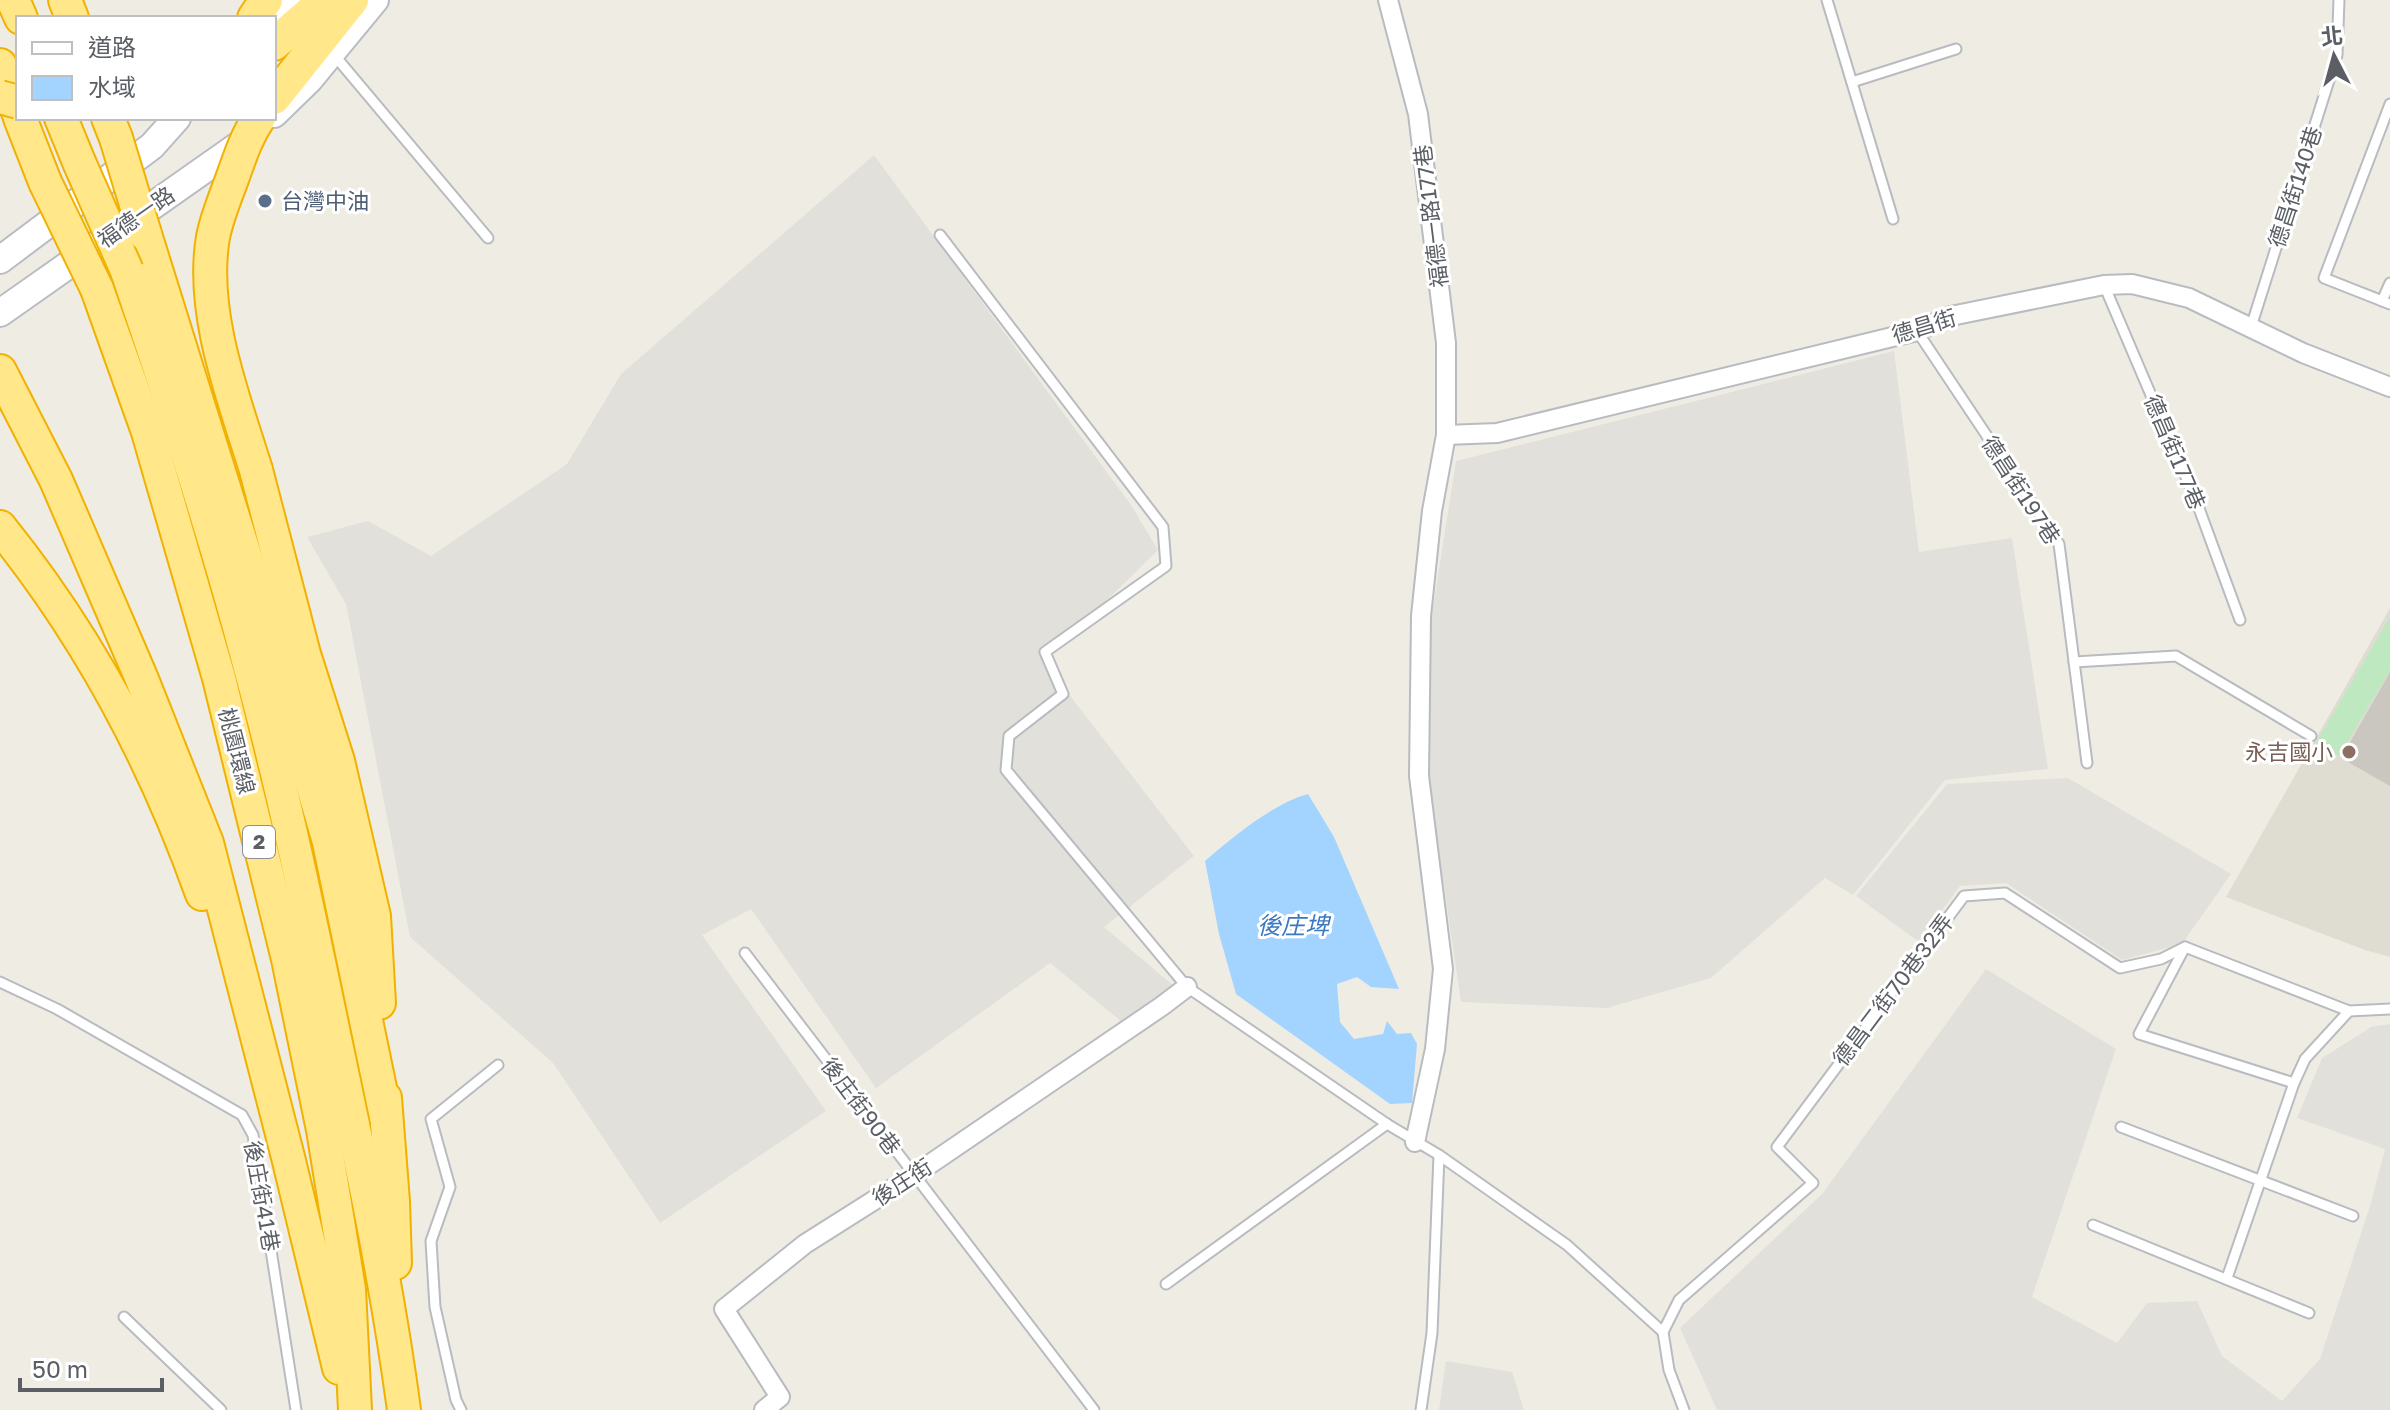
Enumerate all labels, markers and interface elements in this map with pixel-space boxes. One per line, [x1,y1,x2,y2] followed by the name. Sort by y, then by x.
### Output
[16,16,276,120] legend
[2294,16,2374,96] north arrow
[2319,21,2344,50] text: 北
[88,32,136,61] text: 道路
[88,72,136,101] text: 水域
[2262,123,2327,251] street label: 德昌街140巷
[1408,143,1453,289] street label: 福德一路177巷
[92,180,180,253] street label: 福德一路
[281,187,369,214] place label: 台灣中油
[256,192,274,210] marker: 台灣中油
[1888,303,1959,348] street label: 德昌街
[2139,390,2212,513] street label: 德昌街177巷
[1976,431,2066,549] street label: 德昌街197巷
[214,705,261,797] street label: 桃園環線
[2245,738,2333,765] place label: 永吉國小
[2340,743,2358,761] marker: 永吉國小
[243,826,275,858] road number: 2
[1827,909,1958,1071] street label: 德昌二街70巷32弄
[1257,910,1332,939] water label: 後庄埤
[816,1052,907,1160] street label: 後庄街90巷
[239,1138,286,1253] street label: 後庄街41巷
[867,1152,937,1211] street label: 後庄街
[20,1342,162,1392] scale bar
[32,1354,88,1383] text: 50 m

